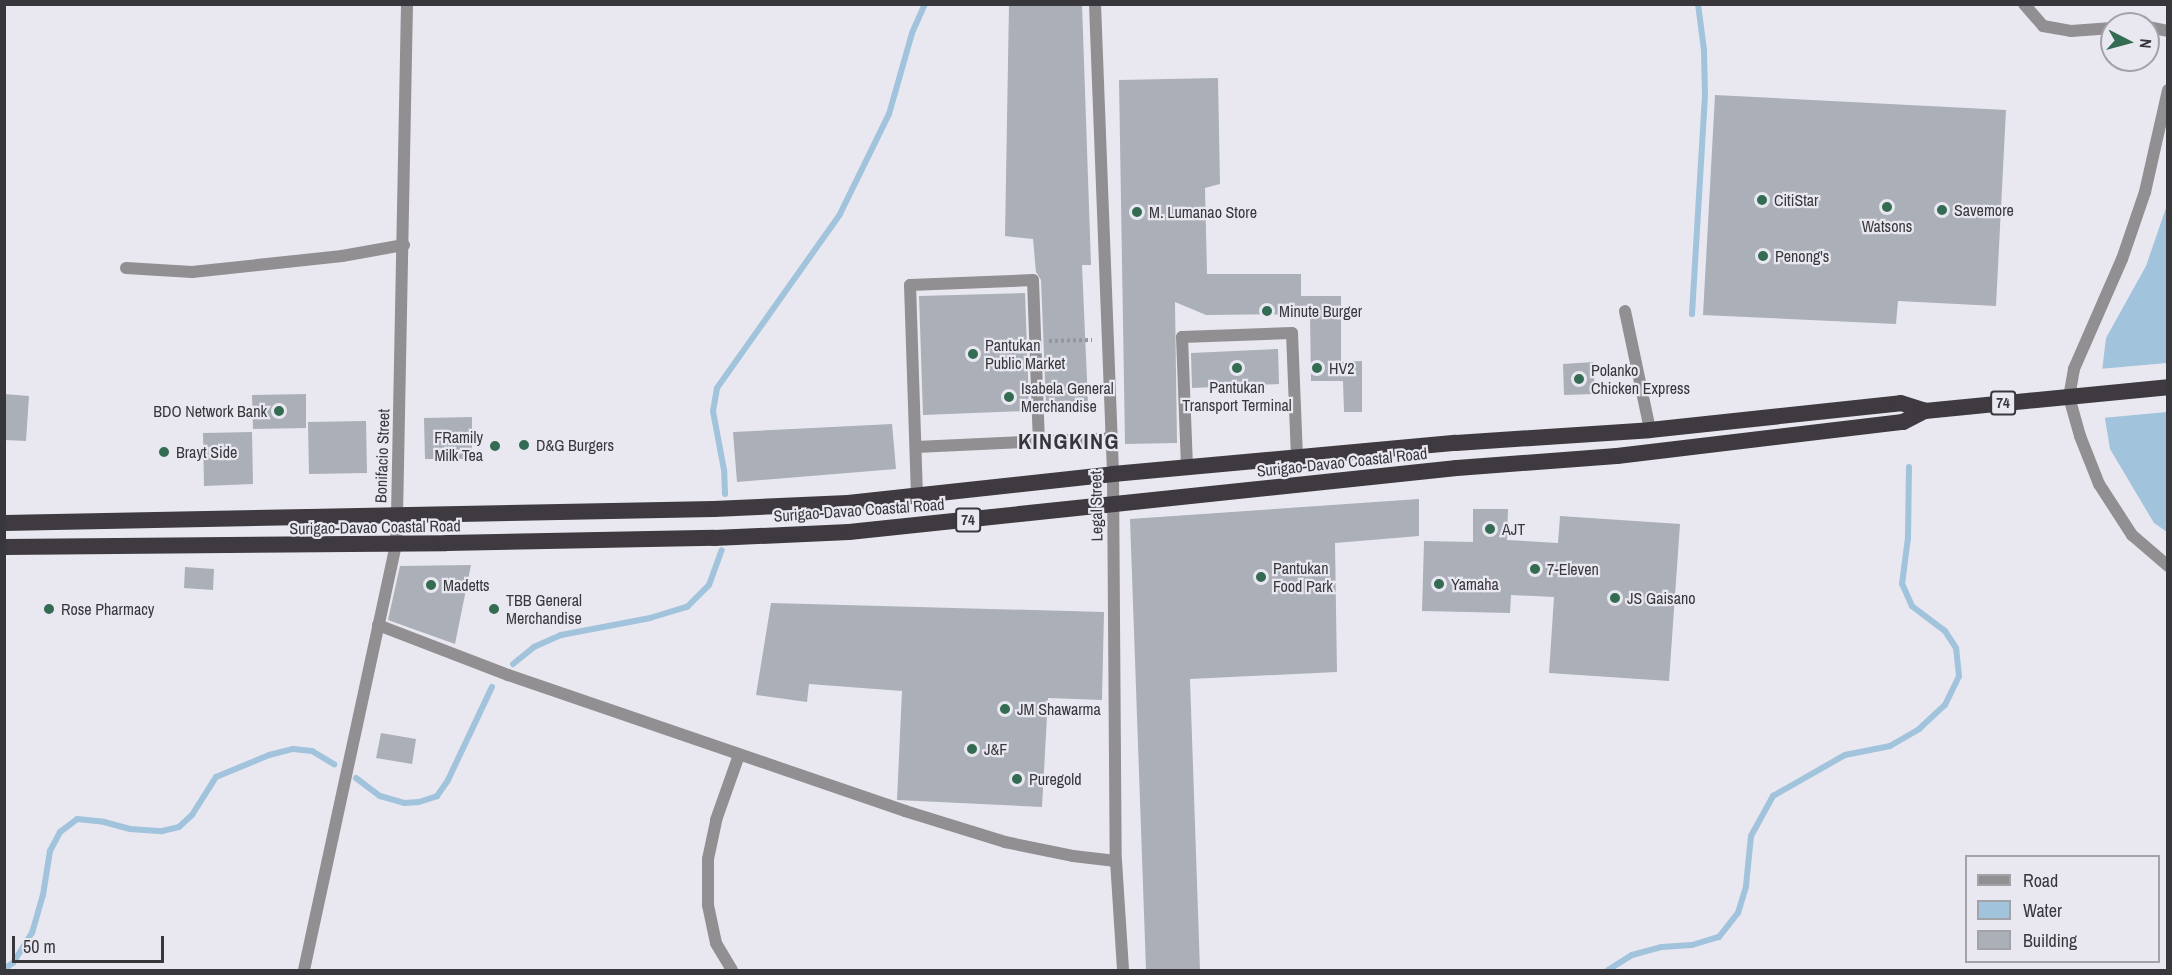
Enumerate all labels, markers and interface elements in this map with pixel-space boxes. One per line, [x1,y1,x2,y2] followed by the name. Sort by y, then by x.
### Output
[2100,12,2160,72] north arrow
[2134,38,2157,50] text: N
[1774,190,1818,210] place label: CitiStar
[1755,193,1769,207] marker: CitiStar
[1880,200,1894,214] marker: Watsons
[1954,200,2014,220] place label: Savemore
[1149,202,1257,222] place label: M. Lumanao Store
[1935,203,1949,217] marker: Savemore
[1130,205,1144,219] marker: M. Lumanao Store
[1862,216,1912,236] place label: Watsons
[1775,246,1829,266] place label: Penong's
[1756,249,1770,263] marker: Penong's
[1279,301,1362,321] place label: Minute Burger
[1260,304,1274,318] marker: Minute Burger
[985,335,1065,373] place label: Pantukan Public Market
[966,347,980,361] marker: Pantukan Public Market
[1329,358,1355,378] place label: HV2
[1591,360,1690,398] place label: Polanko Chicken Express
[1230,361,1244,375] marker: Pantukan Transport Terminal
[1310,361,1324,375] marker: HV2
[1572,372,1586,386] marker: Polanko Chicken Express
[1182,377,1292,415] place label: Pantukan Transport Terminal
[1021,378,1114,416] place label: Isabela General Merchandise
[1002,390,1016,404] marker: Isabela General Merchandise
[1990,391,2016,415] road number: 74
[153,401,267,421] place label: BDO Network Bank
[272,404,286,418] marker: BDO Network Bank
[371,409,393,503] street label: Bonifacio Street
[434,427,483,465] place label: FRamily Milk Tea
[1018,429,1120,455] district label: KINGKING
[536,435,614,455] place label: D&G Burgers
[517,438,531,452] marker: D&G Burgers
[488,439,502,453] marker: FRamily Milk Tea
[176,442,237,462] place label: Brayt Side
[1256,443,1428,481] street label: Surigao-Davao Coastal Road
[157,445,171,459] marker: Brayt Side
[1086,470,1106,542] street label: Legal Street
[773,494,945,526] street label: Surigao-Davao Coastal Road
[954,508,982,532] road number: 74
[289,516,461,538] street label: Surigao-Davao Coastal Road
[1502,519,1525,539] place label: AJT
[1483,522,1497,536] marker: AJT
[1273,558,1333,596] place label: Pantukan Food Park
[1547,559,1599,579] place label: 7-Eleven
[1528,562,1542,576] marker: 7-Eleven
[1254,570,1268,584] marker: Pantukan Food Park
[1451,574,1499,594] place label: Yamaha
[443,575,490,595] place label: Madetts
[1432,577,1446,591] marker: Yamaha
[424,578,438,592] marker: Madetts
[1627,588,1696,608] place label: JS Gaisano
[506,590,582,628] place label: TBB General Merchandise
[1608,591,1622,605] marker: JS Gaisano
[61,599,154,619] place label: Rose Pharmacy
[42,602,56,616] marker: Rose Pharmacy
[487,602,501,616] marker: TBB General Merchandise
[1017,699,1101,719] place label: JM Shawarma
[998,702,1012,716] marker: JM Shawarma
[984,739,1007,759] place label: J&F
[965,742,979,756] marker: J&F
[1029,769,1082,789] place label: Puregold
[1010,772,1024,786] marker: Puregold
[1965,855,2160,963] legend
[2023,868,2058,893] text: Road
[2023,898,2062,923] text: Water
[15,924,166,962] scale bar
[2023,928,2077,953] text: Building
[23,934,56,959] text: 50 m

